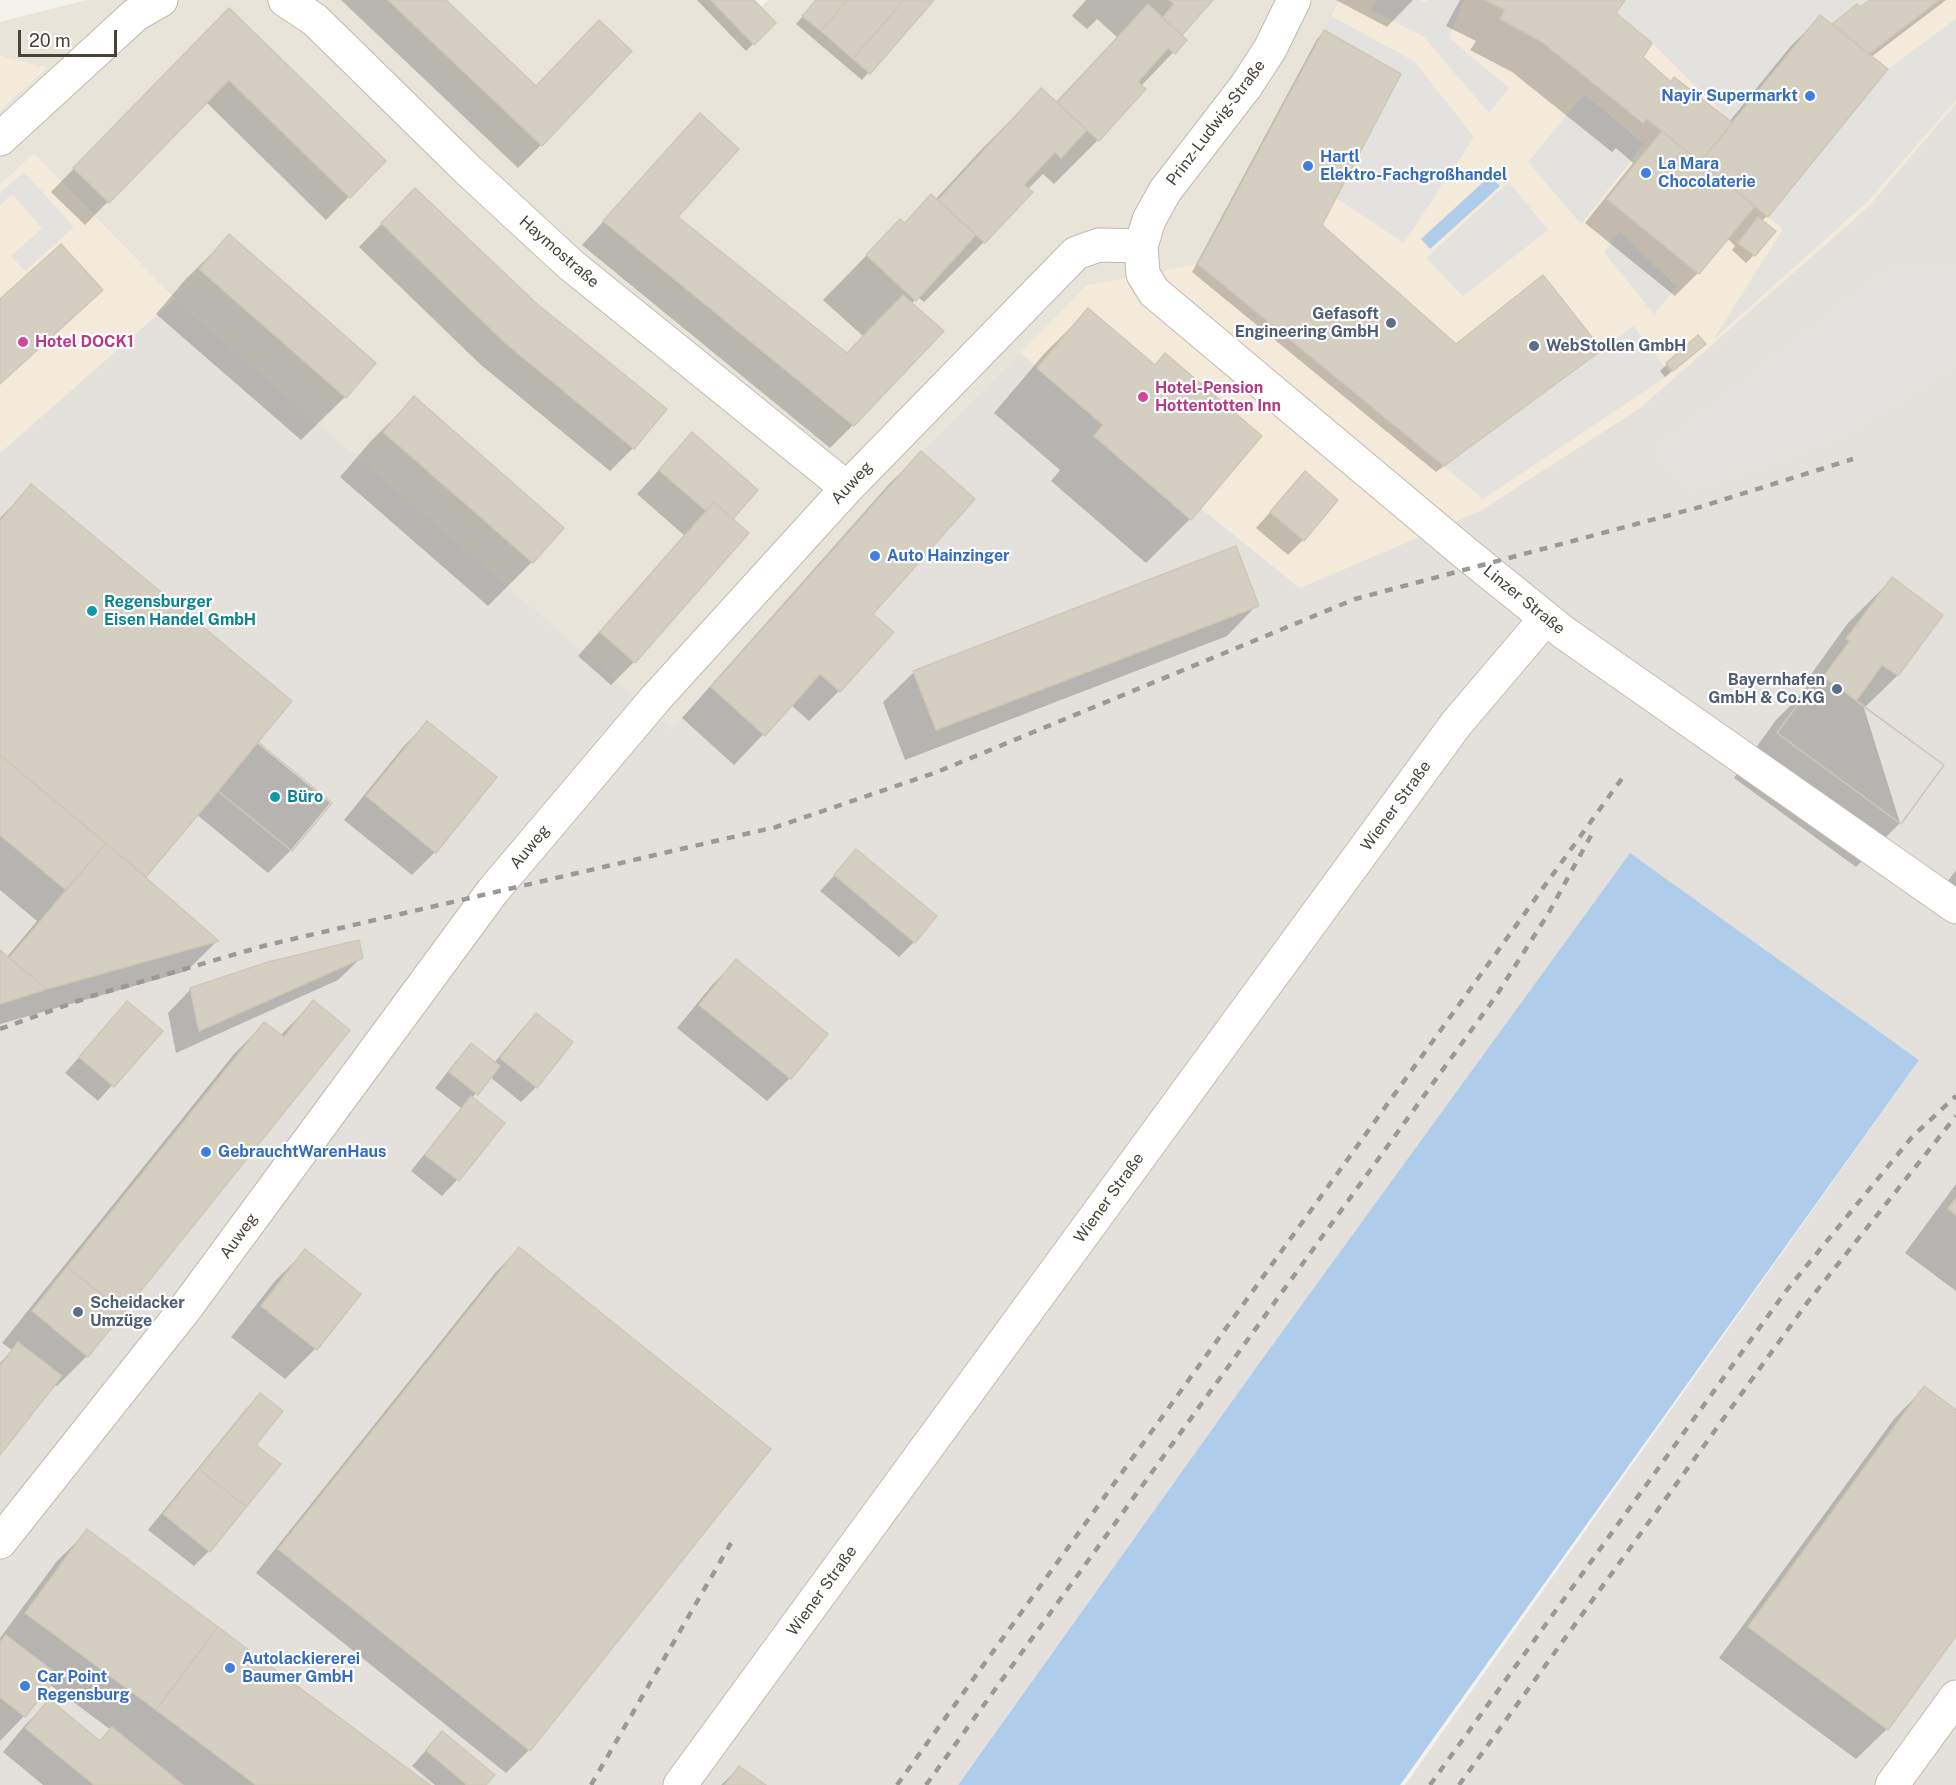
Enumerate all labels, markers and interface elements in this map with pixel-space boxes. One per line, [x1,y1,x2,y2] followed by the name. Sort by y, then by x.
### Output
[21,18,120,56] scale bar
[29,30,71,51] text: 20 m
[1162,56,1270,190] street label: Prinz-Ludwig-Straße
[1661,86,1798,106] place label: Nayir Supermarkt
[1803,89,1817,103] marker: Nayir Supermarkt
[1320,147,1507,185] place label: Hartl Elektro-Fachgroßhandel
[1658,154,1756,192] place label: La Mara Chocolaterie
[1301,159,1315,173] marker: Hartl Elektro-Fachgroßhandel
[1639,166,1653,180] marker: La Mara Chocolaterie
[515,212,603,292] street label: Haymostraße
[1235,304,1379,342] place label: Gefasoft Engineering GmbH
[1384,316,1398,330] marker: Gefasoft Engineering GmbH
[35,332,134,352] place label: Hotel DOCK1
[16,335,30,349] marker: Hotel DOCK1
[1546,336,1686,356] place label: WebStollen GmbH
[1527,339,1541,353] marker: WebStollen GmbH
[1155,378,1281,416] place label: Hotel-Pension Hottentotten Inn
[1136,390,1150,404] marker: Hotel-Pension Hottentotten Inn
[827,458,877,508] street label: Auweg
[887,546,1010,566] place label: Auto Hainzinger
[868,549,882,563] marker: Auto Hainzinger
[1479,561,1569,639] street label: Linzer Straße
[104,592,256,630] place label: Regensburger Eisen Handel GmbH
[85,604,99,618] marker: Regensburger Eisen Handel GmbH
[1708,670,1825,708] place label: Bayernhafen GmbH & Co.KG
[1830,682,1844,696] marker: Bayernhafen GmbH & Co.KG
[1357,757,1435,855] street label: Wiener Straße
[287,787,323,807] place label: Büro
[268,790,282,804] marker: Büro
[506,821,554,873] street label: Auweg
[218,1142,387,1162] place label: GebrauchtWarenHaus
[199,1145,213,1159] marker: GebrauchtWarenHaus
[1070,1149,1148,1247] street label: Wiener Straße
[216,1209,262,1263] street label: Auweg
[90,1293,185,1331] place label: Scheidacker Umzüge
[71,1305,85,1319] marker: Scheidacker Umzüge
[783,1542,861,1640] street label: Wiener Straße
[242,1649,360,1687] place label: Autolackiererei Baumer GmbH
[223,1661,237,1675] marker: Autolackiererei Baumer GmbH
[37,1667,130,1705] place label: Car Point Regensburg
[18,1679,32,1693] marker: Car Point Regensburg

